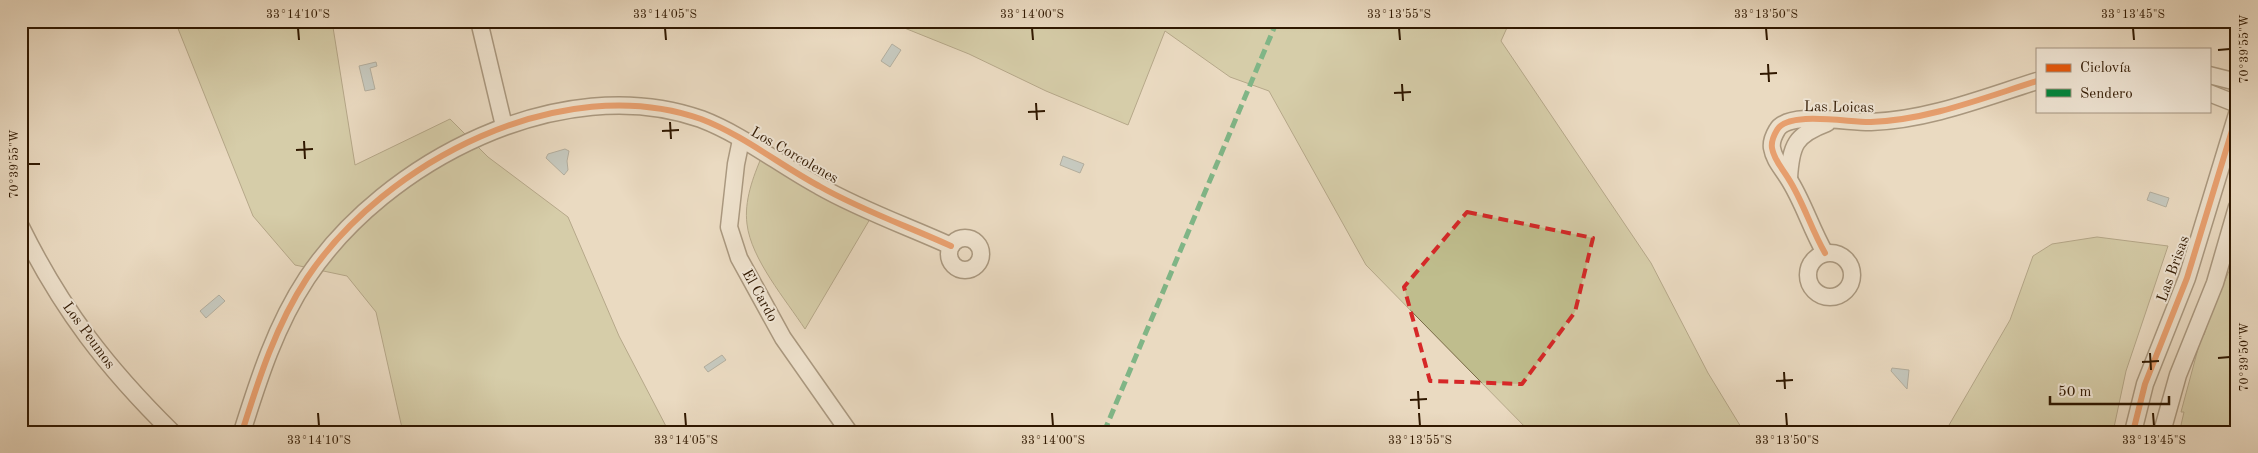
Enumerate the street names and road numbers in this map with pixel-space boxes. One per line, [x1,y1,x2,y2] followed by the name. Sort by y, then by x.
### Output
[1804,100,1874,116] street label: Las Loicas
[748,125,840,187] street label: Los Corcolenes
[2155,234,2193,304] street label: Las Brisas
[739,267,779,325] street label: El Cardo
[59,300,117,372] street label: Los Peumos

